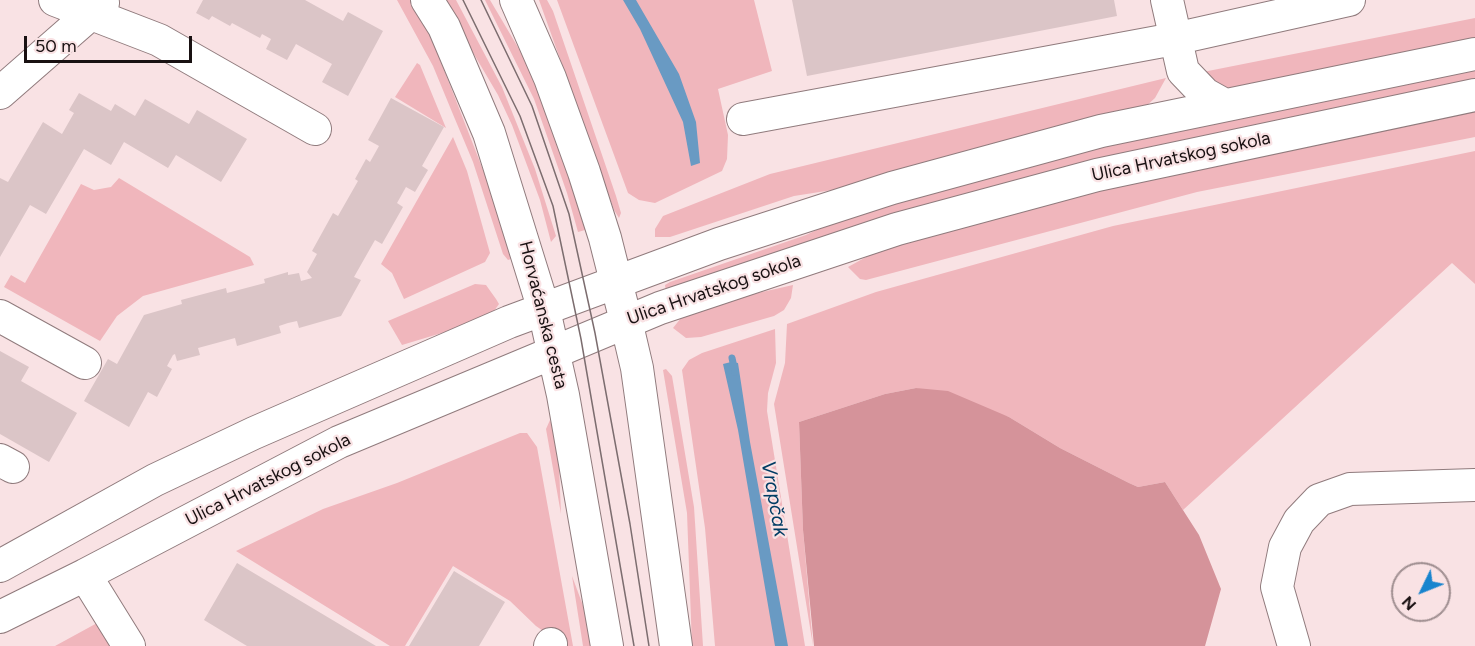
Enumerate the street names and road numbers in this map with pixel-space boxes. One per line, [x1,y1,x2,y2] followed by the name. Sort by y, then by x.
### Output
[1090,127,1272,187] street label: Ulica Hrvatskog sokola
[514,239,572,391] street label: Horvaćanska cesta
[624,250,804,330] street label: Ulica Hrvatskog sokola
[182,429,354,531] street label: Ulica Hrvatskog sokola

